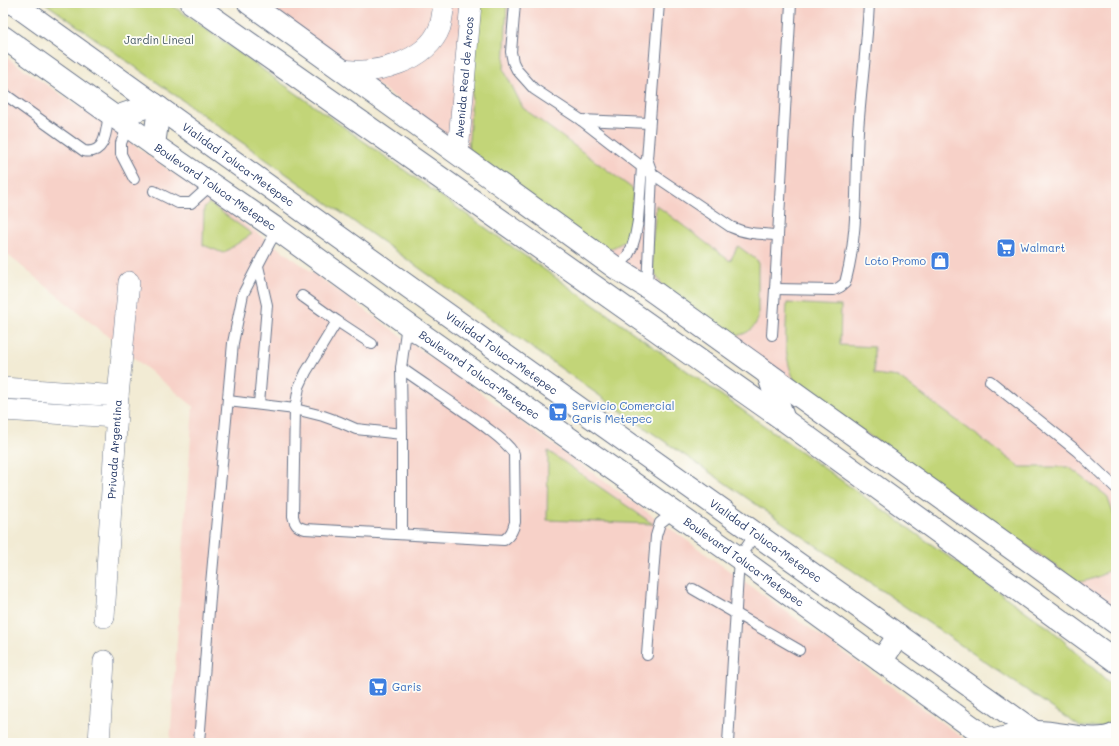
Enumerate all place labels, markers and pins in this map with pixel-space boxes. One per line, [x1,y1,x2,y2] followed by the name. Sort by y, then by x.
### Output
[995,237,1017,259] supermarket icon: Walmart
[1020,240,1065,255] place label: Walmart
[929,250,951,272] shop icon: Loto Promo
[865,253,926,268] place label: Loto Promo
[572,398,675,426] place label: Servicio Comercial Garis Metepec
[547,401,569,423] supermarket icon: Servicio Comercial Garis Metepec
[367,676,389,698] supermarket icon: Garis
[392,679,421,694] place label: Garis

